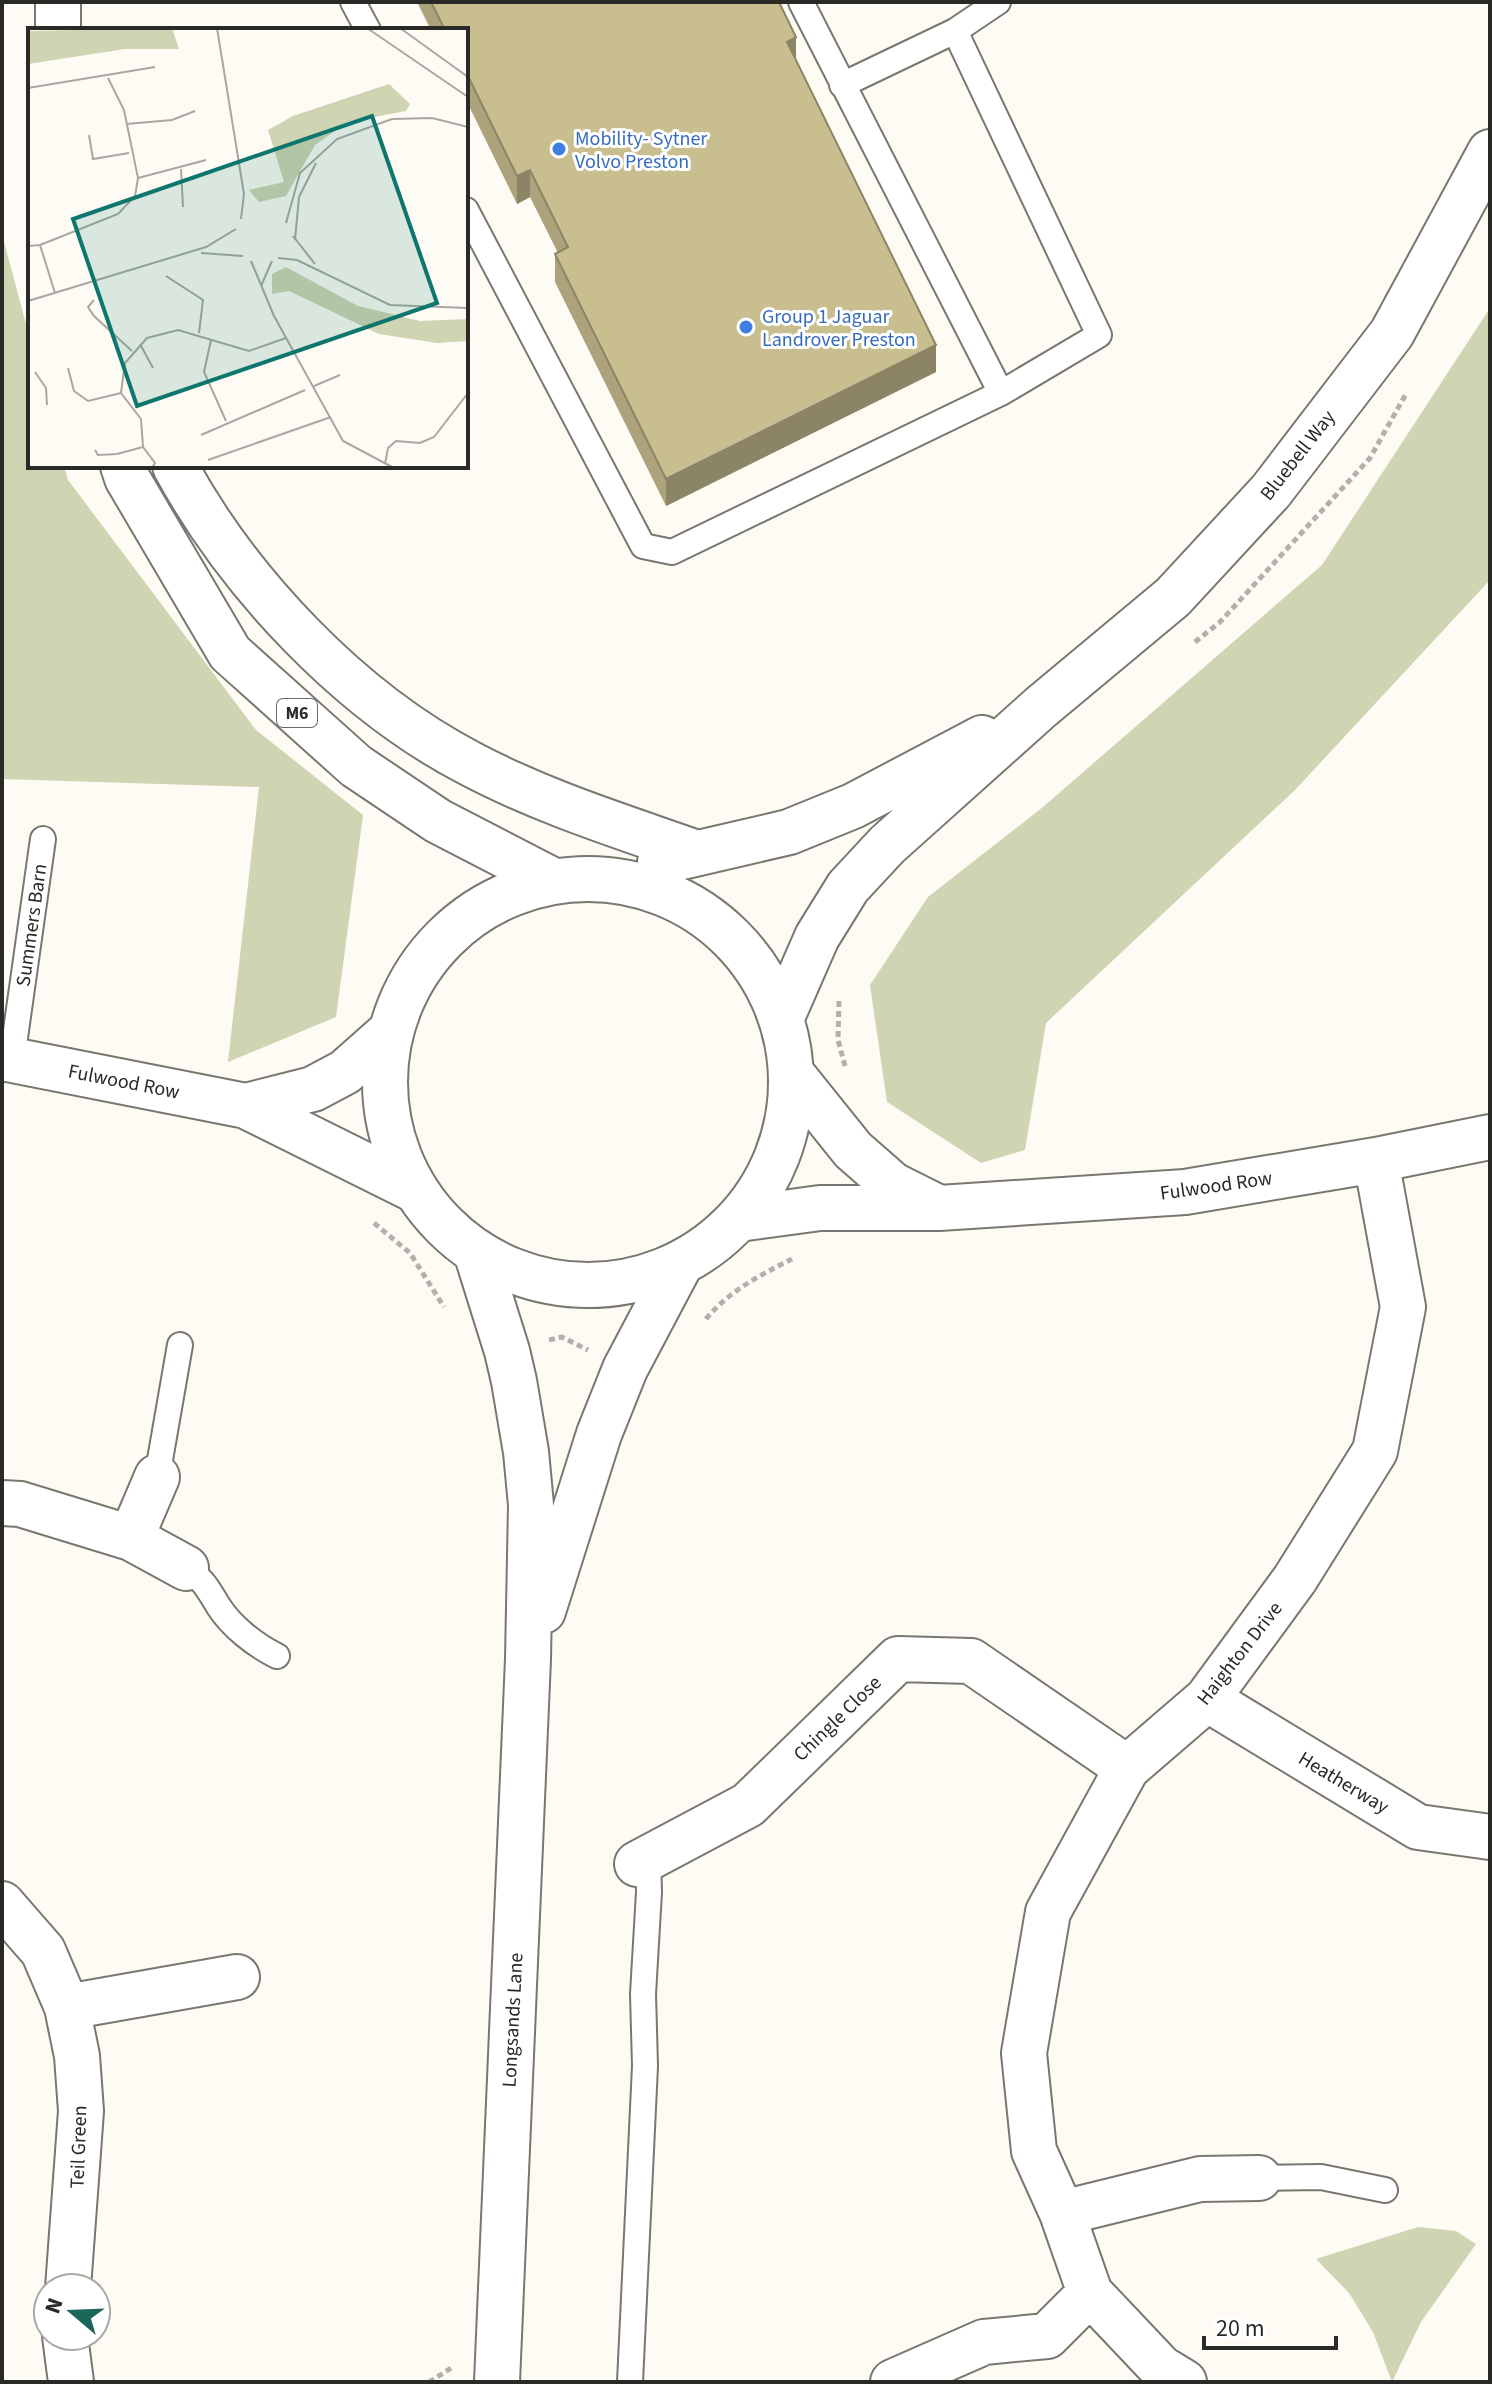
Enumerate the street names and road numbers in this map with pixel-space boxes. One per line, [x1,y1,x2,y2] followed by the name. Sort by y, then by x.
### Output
[1254,404,1342,507] street label: Bluebell Way
[277,699,317,727] road number: M6
[10,862,54,988] street label: Summers Barn
[66,1057,182,1107] street label: Fulwood Row
[1158,1164,1274,1208] street label: Fulwood Row
[1190,1596,1289,1711] street label: Haighton Drive
[787,1669,888,1768] street label: Chingle Close
[1293,1745,1395,1821] street label: Heatherway
[495,1952,531,2088] street label: Longsands Lane
[64,2105,94,2189] street label: Teil Green

